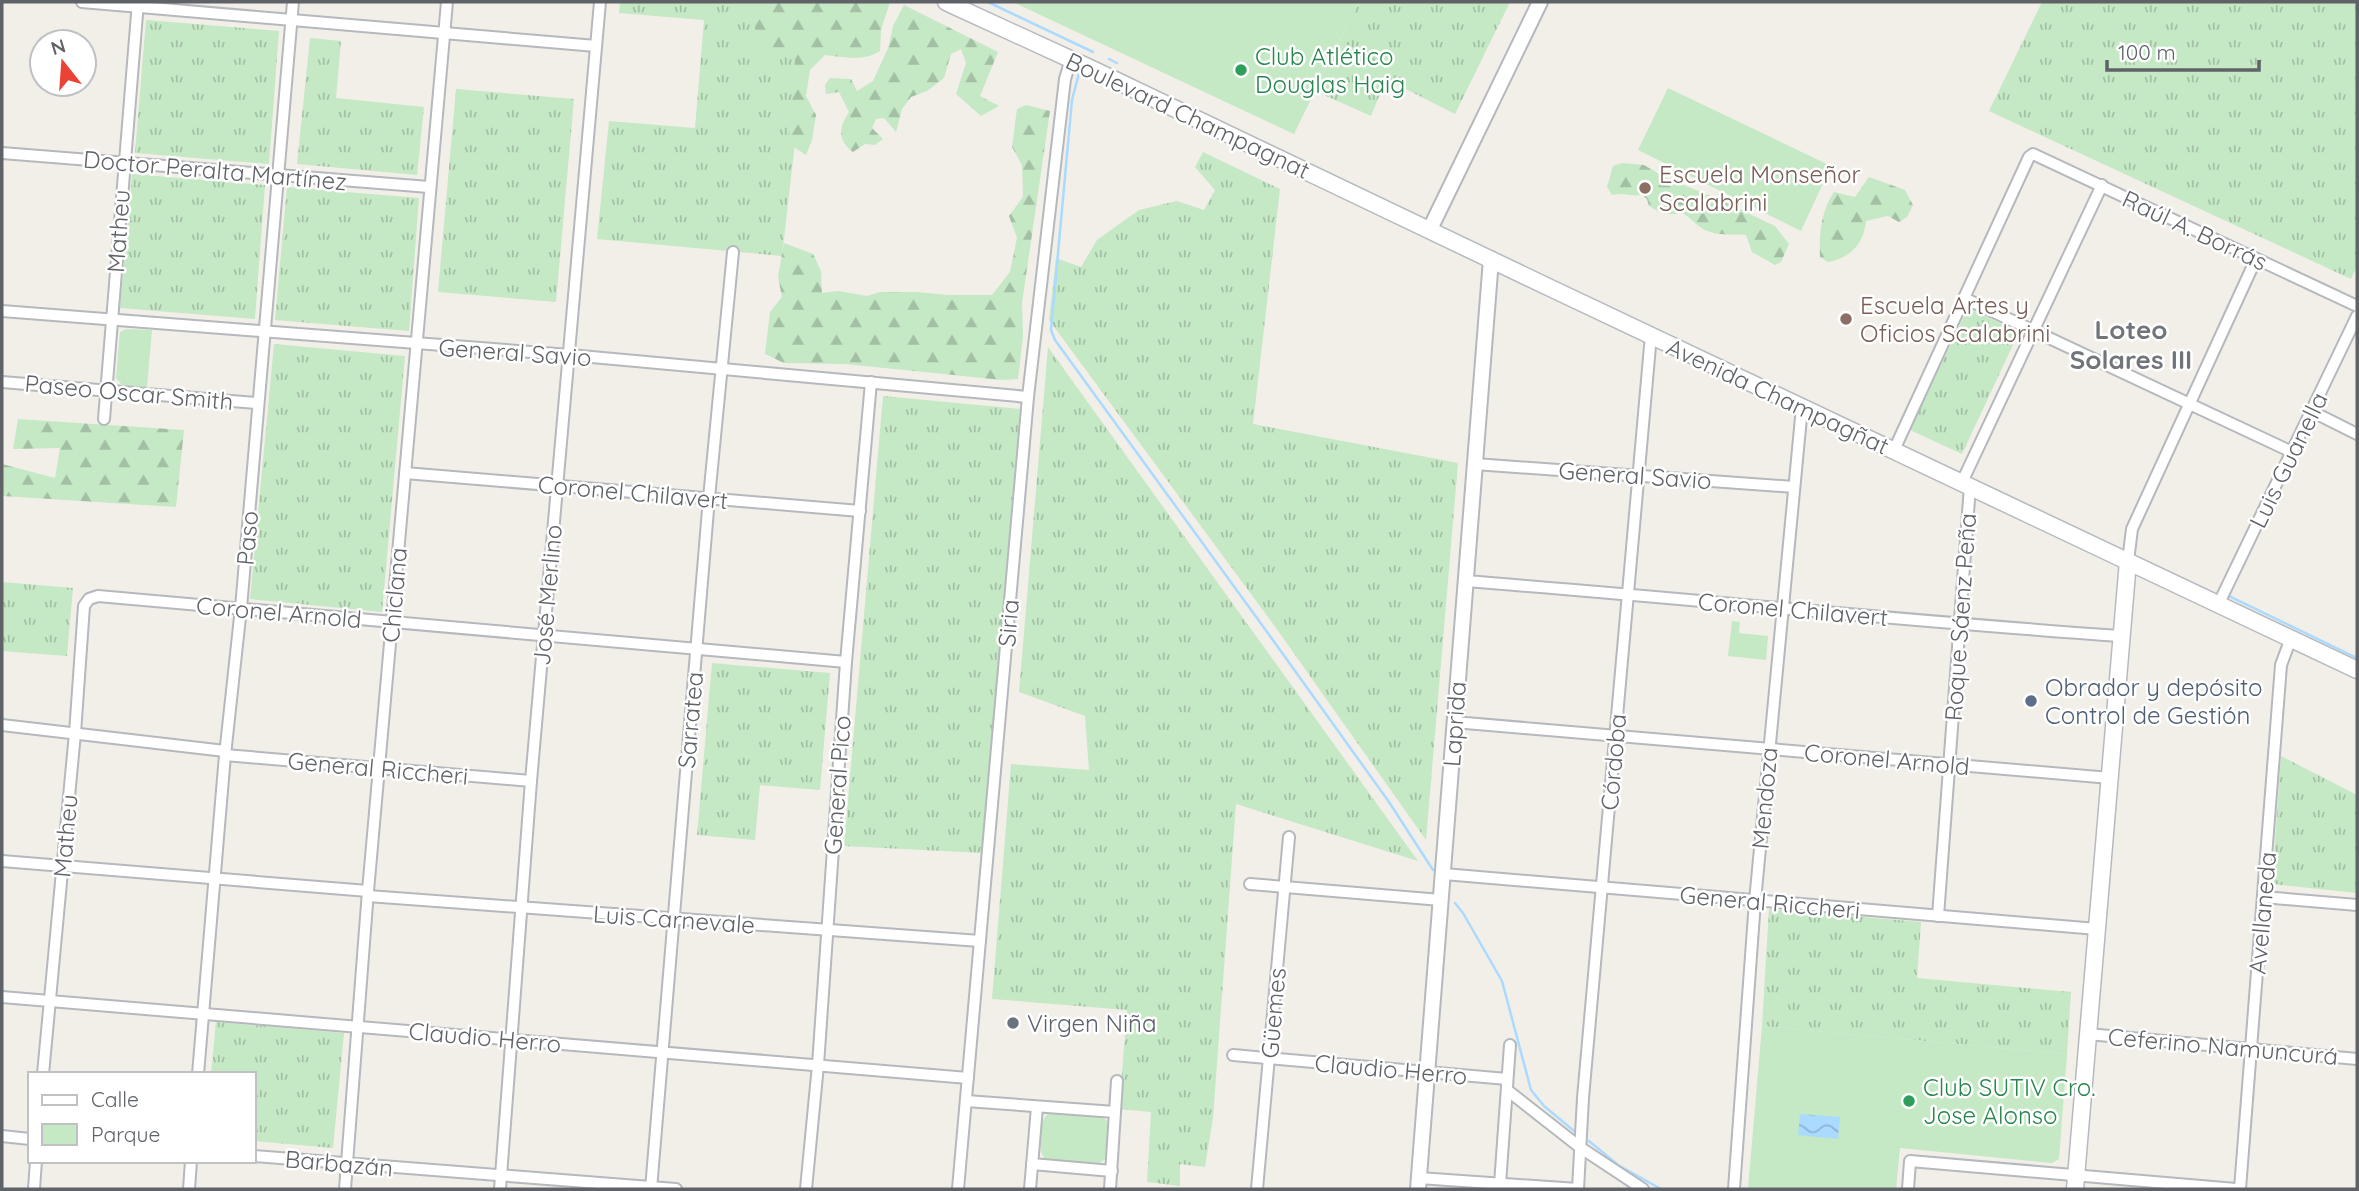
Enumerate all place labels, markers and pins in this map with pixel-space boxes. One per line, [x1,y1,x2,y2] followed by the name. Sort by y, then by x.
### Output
[1255,41,1405,99] place label: Club Atlético Douglas Haig
[1233,62,1249,78] marker: Club Atlético Douglas Haig
[1659,159,1861,217] place label: Escuela Monseñor Scalabrini
[1637,180,1653,196] marker: Escuela Monseñor Scalabrini
[1860,290,2050,348] place label: Escuela Artes y Oficios Scalabrini
[1838,311,1854,327] marker: Escuela Artes y Oficios Scalabrini
[2045,672,2263,730] place label: Obrador y depósito Control de Gestión
[2023,693,2039,709] marker: Obrador y depósito Control de Gestión
[1027,1008,1156,1038] place label: Virgen Niña
[1005,1015,1021,1031] marker: Virgen Niña
[1923,1072,2096,1130] place label: Club SUTIV Cro. Jose Alonso
[1901,1093,1917,1109] marker: Club SUTIV Cro. Jose Alonso

